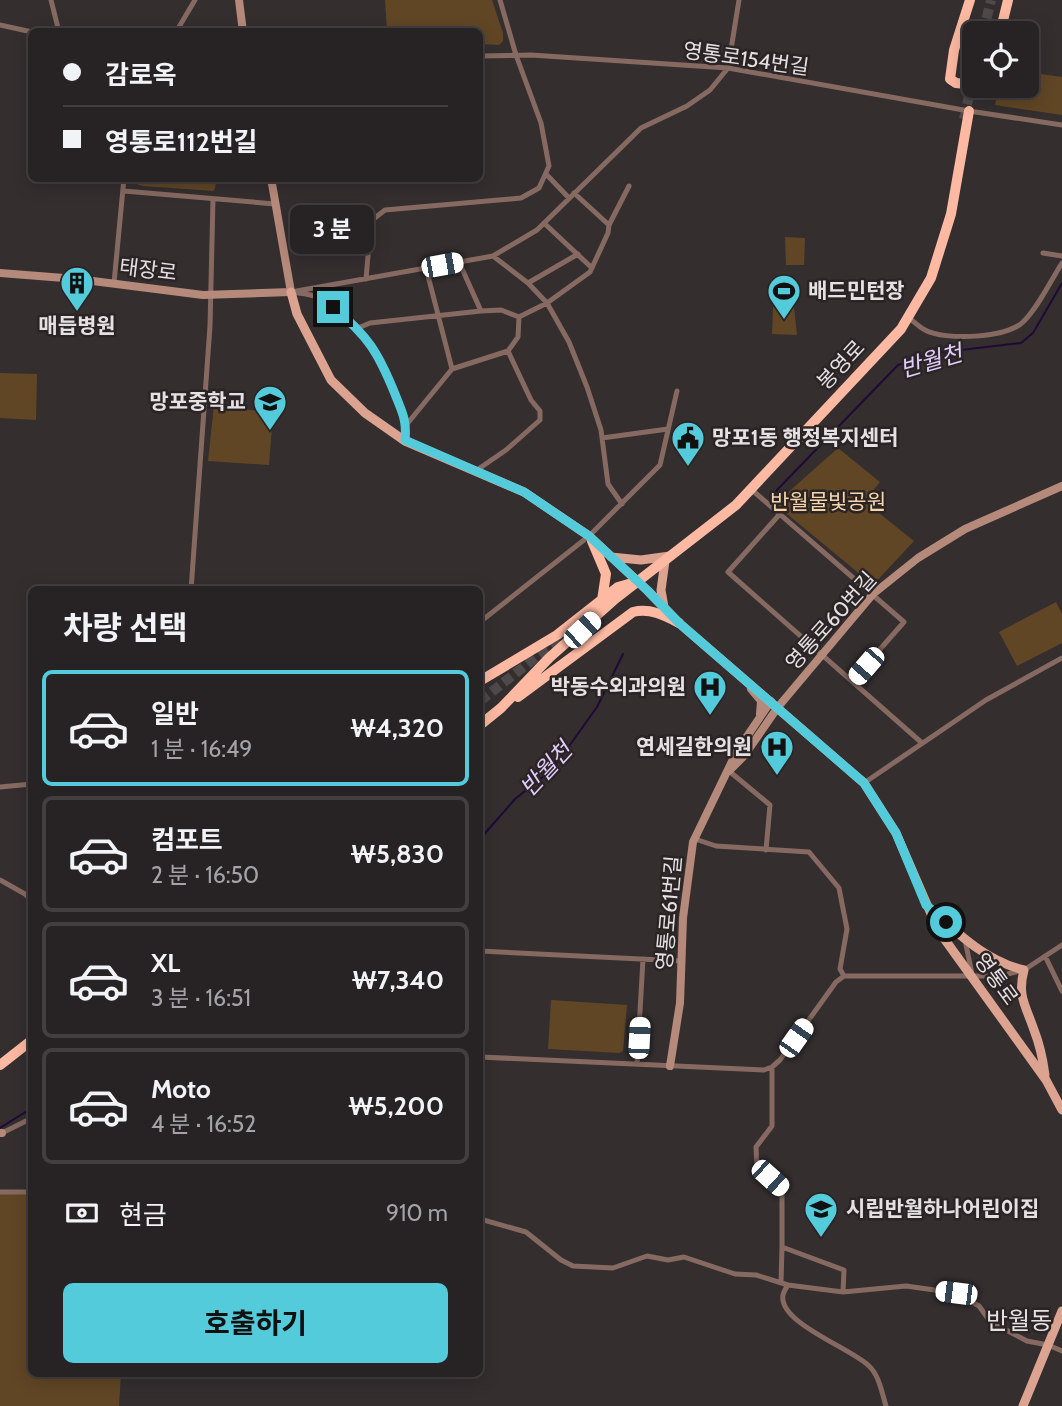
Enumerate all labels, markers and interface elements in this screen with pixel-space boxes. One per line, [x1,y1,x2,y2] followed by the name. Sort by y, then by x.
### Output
[962,21,1039,98] map controls
[962,21,1039,98] button: locate
[681,37,811,80] street label: 영통로154번길
[105,59,177,91] text: 감로옥
[105,126,258,158] text: 영통로112번길
[291,205,375,254] callout: 3 분
[313,215,351,243] text: 3 분
[420,251,465,279] car
[118,254,178,285] street label: 태장로
[58,264,96,313] building icon: 매듭병원
[765,272,803,321] sports icon: 배드민턴장
[808,278,905,303] place label: 배드민턴장
[317,291,349,323] route end
[38,313,116,338] place label: 매듭병원
[812,335,870,394] street label: 봉영로
[897,338,968,383] water label: 반월천
[251,383,289,432] school or university icon: 망포중학교
[149,389,246,414] place label: 망포중학교
[669,419,707,468] public building icon: 망포1동 행정복지센터
[712,425,898,450] place label: 망포1동 행정복지센터
[770,489,886,514] park label: 반월물빛공원
[780,567,881,675] street label: 영통로60번길
[63,608,188,647] text: 차량 선택
[560,608,605,652] car
[845,643,888,689] car
[691,668,729,717] hospital icon: 박동수외과의원
[551,674,686,699] place label: 박동수외과의원
[67,697,130,760] icon: car
[151,698,199,730] text: 일반
[351,712,444,744] text: ₩4,320
[758,728,796,777] hospital icon: 연세길한의원
[514,734,580,802] water label: 반월천
[636,734,752,759] place label: 연세길한의원
[151,735,252,763] text: 1 분 · 16:49
[67,823,130,886] icon: car
[151,824,223,856] text: 컴포트
[351,838,444,870] text: ₩5,830
[651,854,686,971] street label: 영통로61번길
[151,861,259,889] text: 2 분 · 16:50
[930,906,962,938] route start
[151,947,180,979] text: XL
[969,948,1024,1010] street label: 영통로
[67,949,130,1012] icon: car
[352,964,444,996] text: ₩7,340
[151,984,251,1012] text: 3 분 · 16:51
[776,1015,817,1061] car
[628,1016,651,1060] car
[151,1073,211,1105] text: Moto
[67,1075,130,1138] icon: car
[348,1090,444,1122] text: ₩5,200
[151,1110,256,1138] text: 4 분 · 16:52
[748,1156,793,1200] car
[802,1190,840,1239] school or university icon: 시립반월하나어린이집
[63,1194,101,1232] icon: cash
[846,1196,1039,1221] place label: 시립반월하나어린이집
[119,1199,167,1231] text: 현금
[386,1199,448,1227] text: 910 m
[934,1280,979,1306] car
[63,1283,448,1363] button: 호출하기
[986,1306,1052,1335] district label: 반월동

